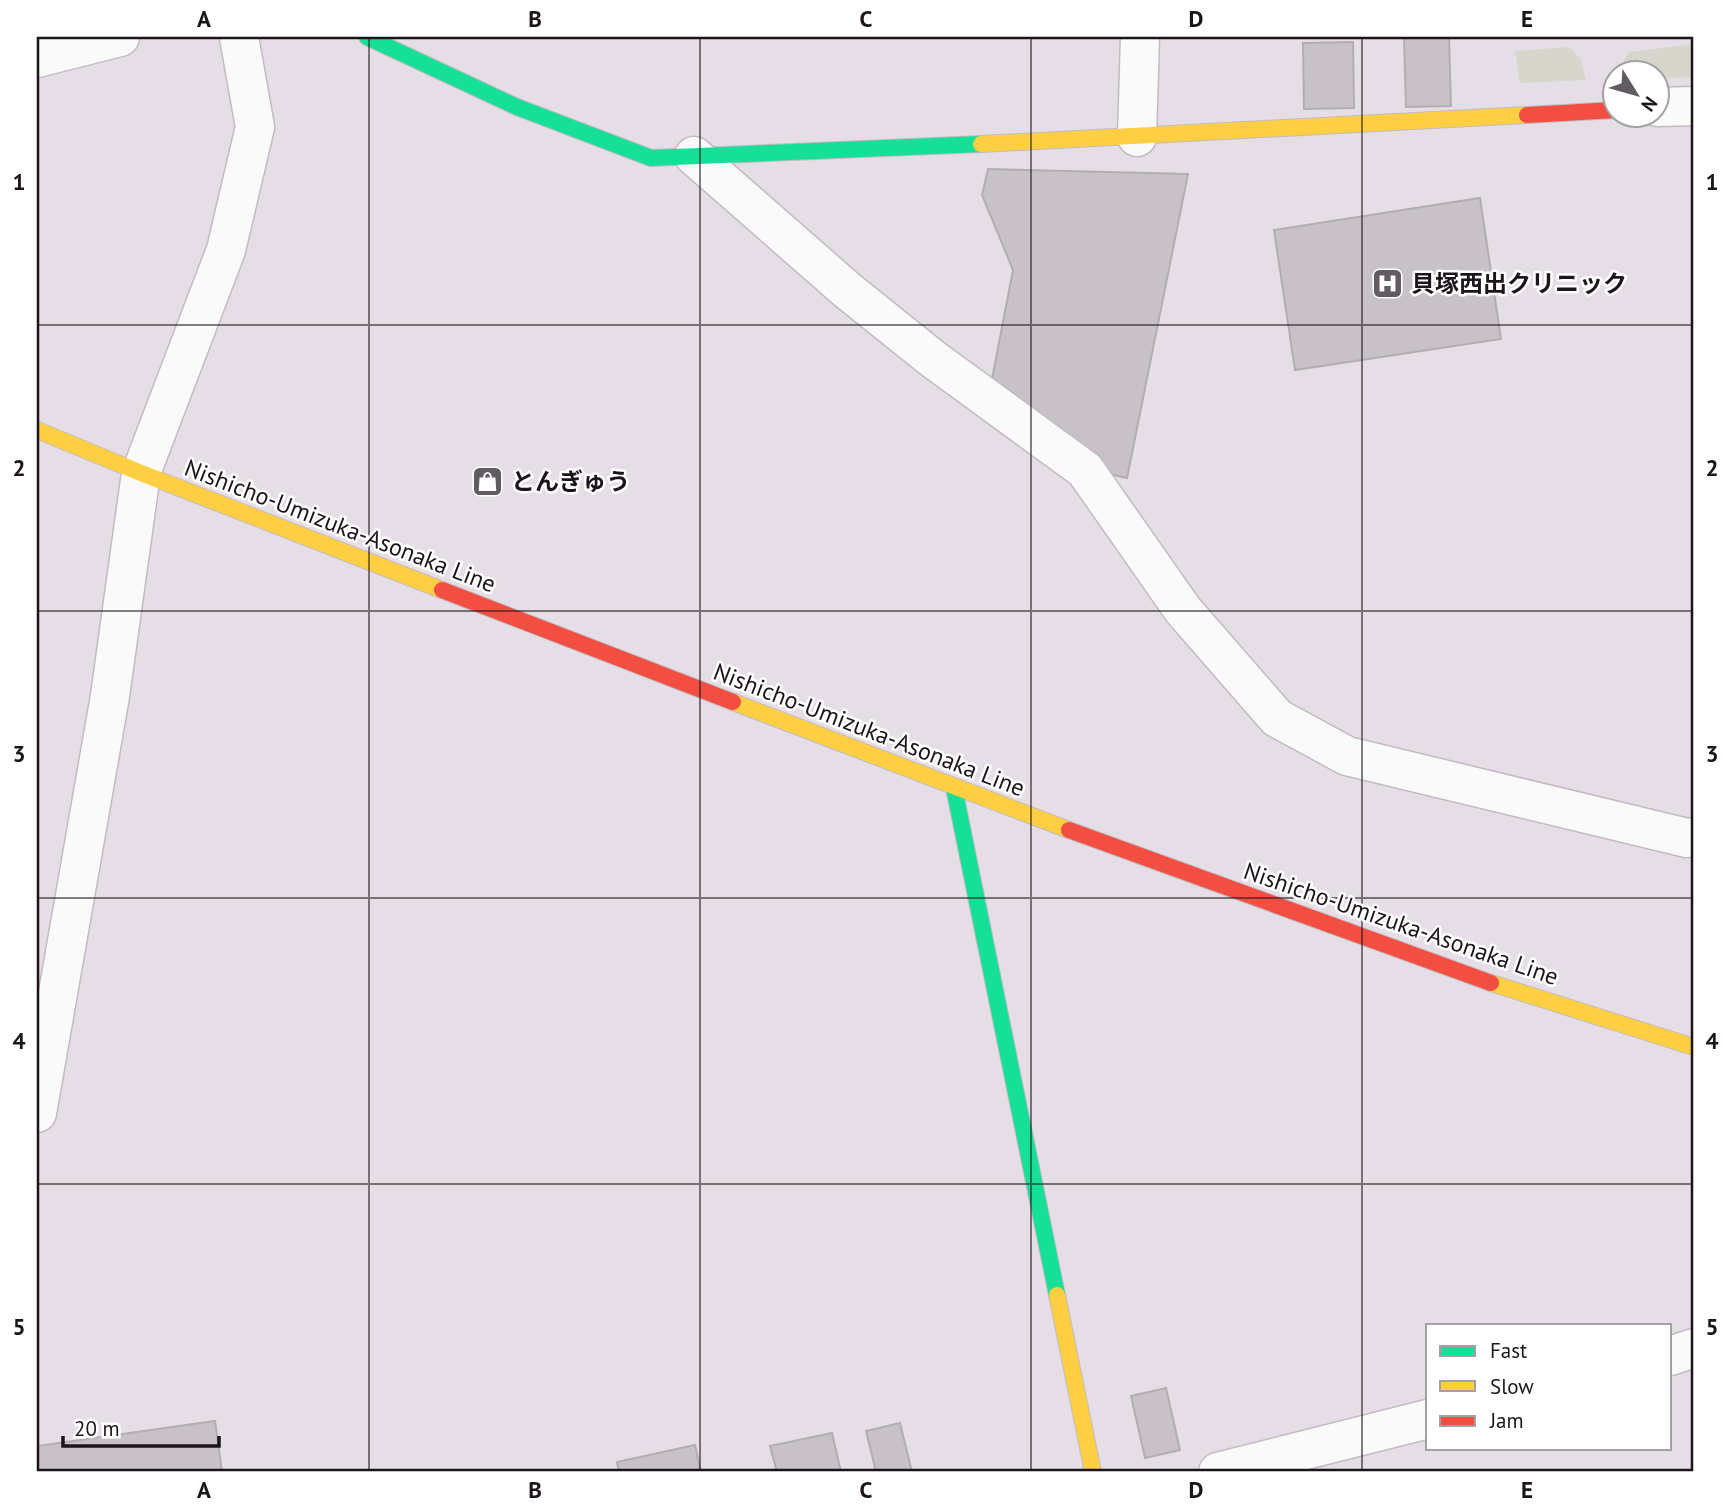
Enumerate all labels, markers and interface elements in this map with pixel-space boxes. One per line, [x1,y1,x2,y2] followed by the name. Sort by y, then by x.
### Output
[197,4,211,33] text: A
[528,4,542,33] text: B
[860,4,873,33] text: C
[1189,4,1203,33] text: D
[1521,4,1533,33] text: E
[1602,60,1672,130] north arrow
[1636,92,1663,116] text: N
[12,167,26,196] text: 1
[1705,167,1719,196] text: 1
[1371,267,1405,301] hospital icon: 貝塚西出クリニック
[1411,268,1627,299] place label: 貝塚西出クリニック
[180,452,500,599] street label: Nishicho-Umizuka-Asonaka Line
[12,453,26,482] text: 2
[1705,453,1719,482] text: 2
[471,465,505,499] shop icon: とんぎゅう
[511,466,630,497] place label: とんぎゅう
[709,656,1029,803] street label: Nishicho-Umizuka-Asonaka Line
[12,739,26,768] text: 3
[1705,739,1719,768] text: 3
[1240,855,1563,992] street label: Nishicho-Umizuka-Asonaka Line
[12,1026,26,1055] text: 4
[1705,1026,1719,1055] text: 4
[12,1312,26,1341] text: 5
[1705,1312,1719,1341] text: 5
[1426,1324,1672,1450] legend
[1490,1337,1527,1364] text: Fast
[1490,1373,1534,1400] text: Slow
[63,1404,219,1448] scale bar
[1489,1407,1524,1434] text: Jam
[74,1415,120,1442] text: 20 m
[197,1475,211,1504] text: A
[528,1475,542,1504] text: B
[860,1475,873,1504] text: C
[1189,1475,1203,1504] text: D
[1521,1475,1533,1504] text: E

